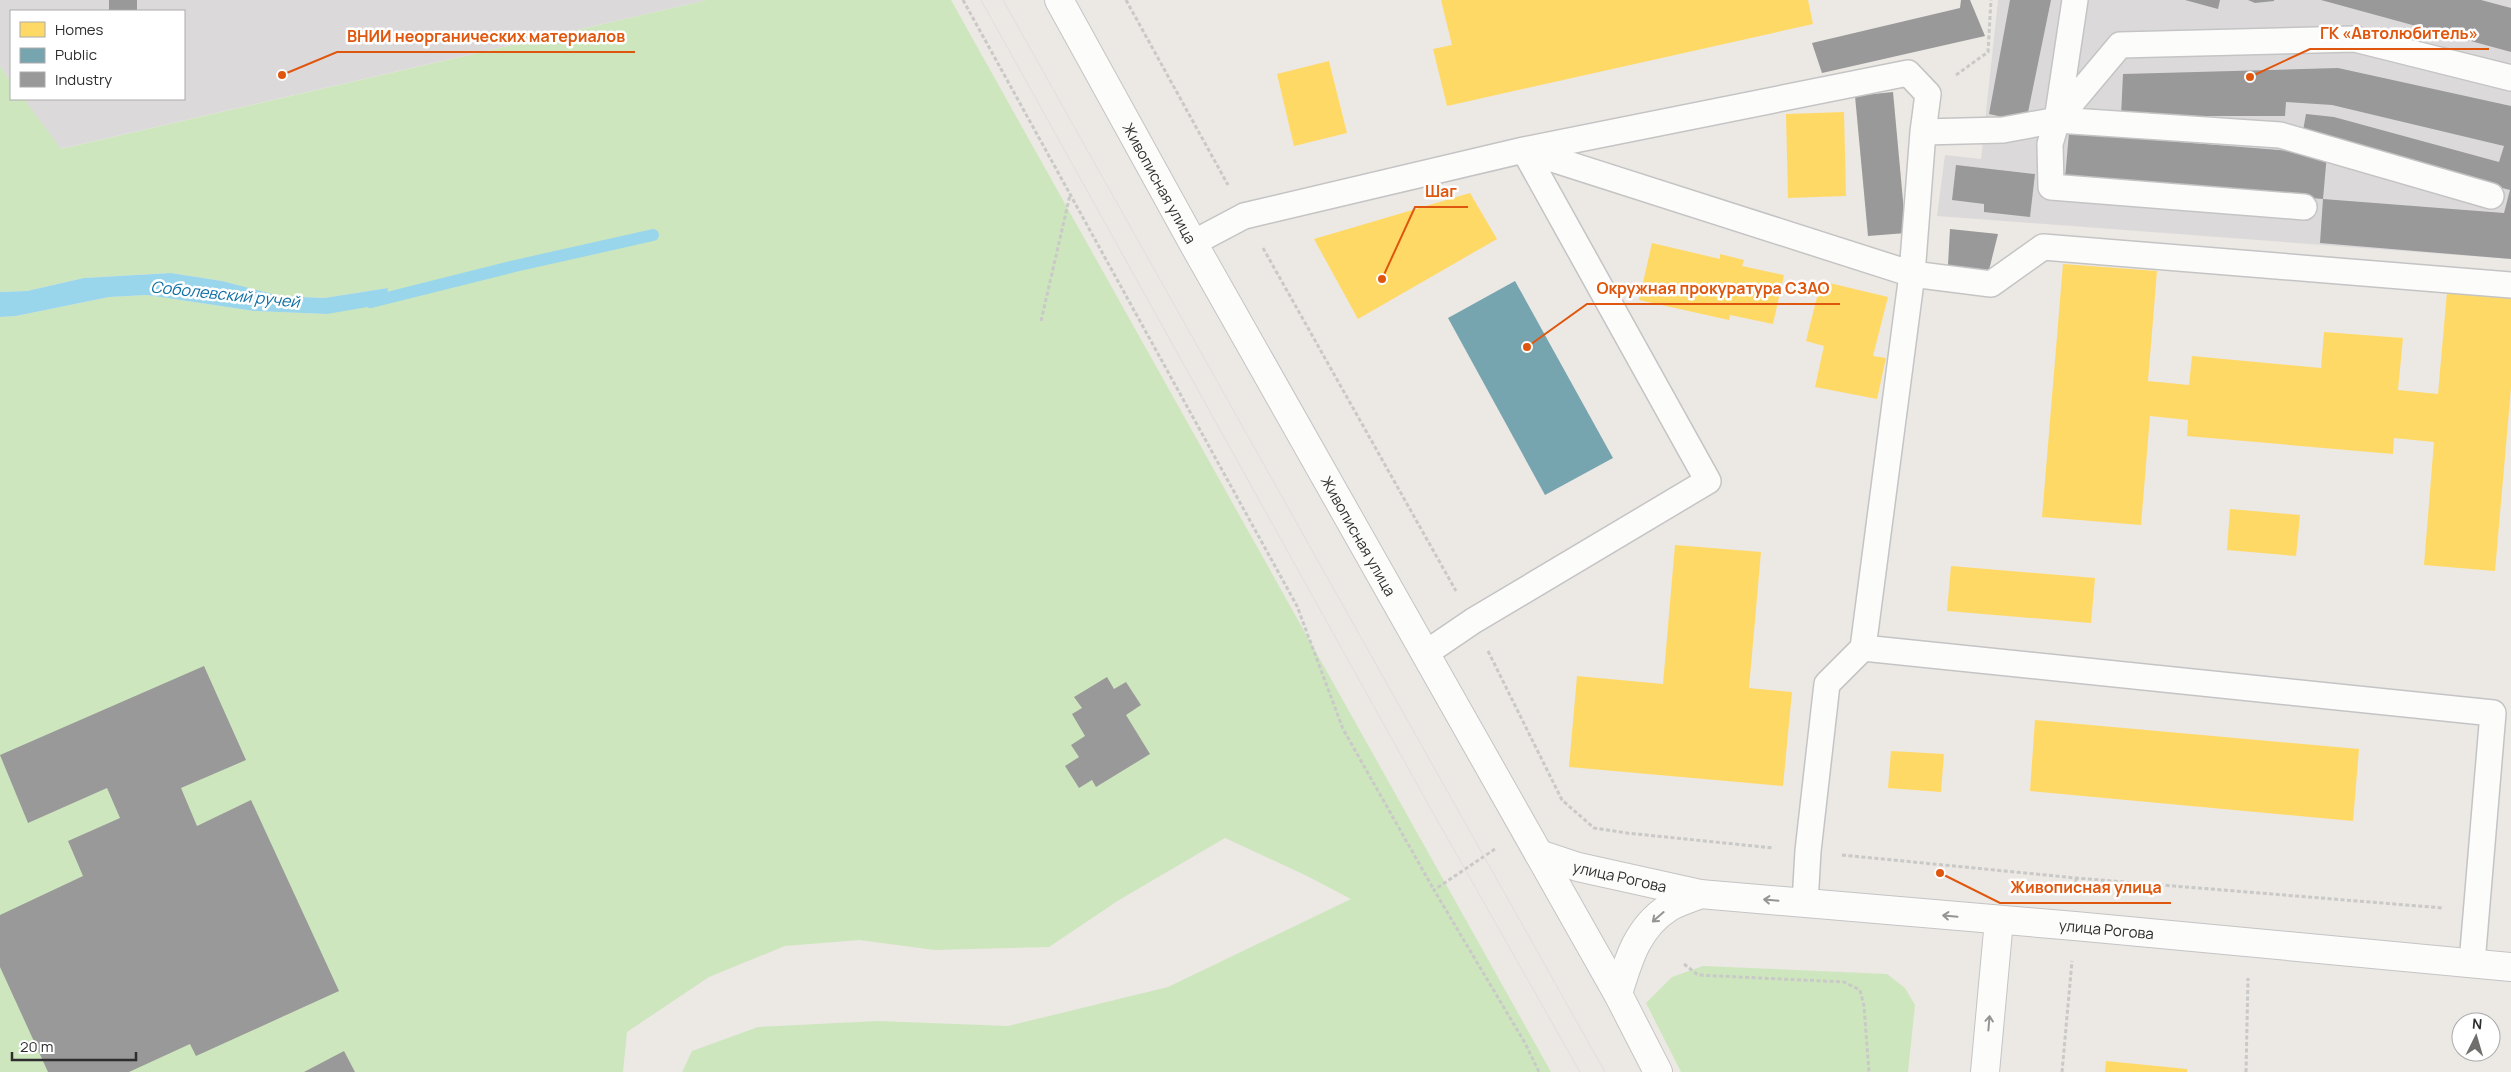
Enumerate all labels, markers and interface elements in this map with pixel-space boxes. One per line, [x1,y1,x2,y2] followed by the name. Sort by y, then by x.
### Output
[10,10,185,100] legend
[2310,18,2489,49] callout: ГК «Автолюбитель»
[55,19,104,40] text: Homes
[337,21,635,52] callout: ВНИИ неорганических материалов
[2320,22,2478,44] text: ГК «Автолюбитель»
[347,25,625,47] text: ВНИИ неорганических материалов
[55,44,97,65] text: Public
[55,69,112,90] text: Industry
[1118,119,1202,247] street label: Живописная улица
[1415,176,1468,207] callout: Шаг
[1425,180,1457,202] text: Шаг
[1587,273,1840,304] callout: Окружная прокуратура СЗАО
[149,275,303,313] water label: Соболевский ручей
[1596,277,1830,299] text: Окружная прокуратура СЗАО
[1316,472,1401,600] street label: Живописная улица
[1570,856,1669,897] street label: улица Рогова
[2000,872,2171,903] callout: Живописная улица
[2010,876,2162,898] text: Живописная улица
[1763,895,1779,905] one-way arrow
[1651,911,1664,923] one-way arrow
[1943,911,1959,920] one-way arrow
[2058,914,2155,944] street label: улица Рогова
[2451,1012,2501,1062] north arrow
[2471,1014,2483,1033] text: N
[1984,1016,1994,1032] one-way arrow
[12,1030,136,1062] scale bar
[20,1036,53,1057] text: 20 m

